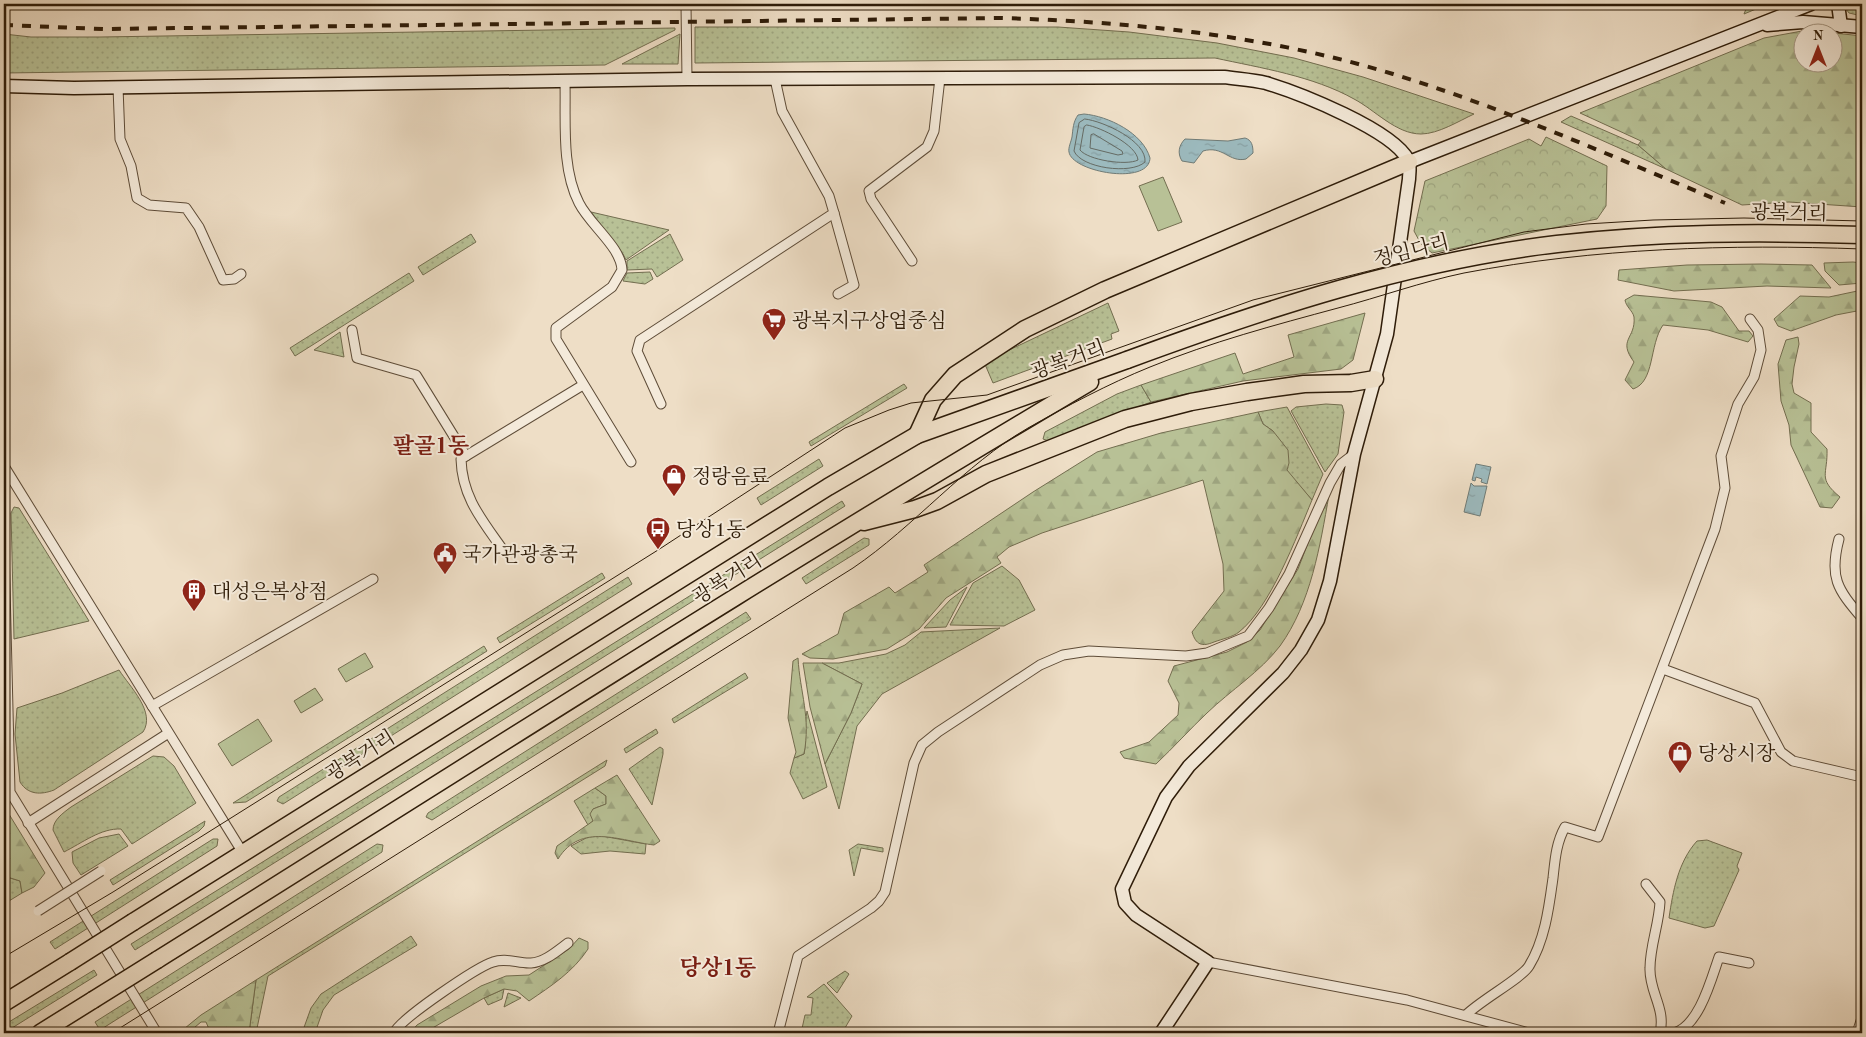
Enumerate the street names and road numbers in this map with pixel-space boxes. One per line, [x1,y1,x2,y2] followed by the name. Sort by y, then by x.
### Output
[1750,201,1828,225] street label: 광복거리
[1371,231,1451,271] street label: 정임다리
[1028,336,1108,383] street label: 광복거리
[689,549,766,609] street label: 광복거리
[322,726,399,786] street label: 광복거리

